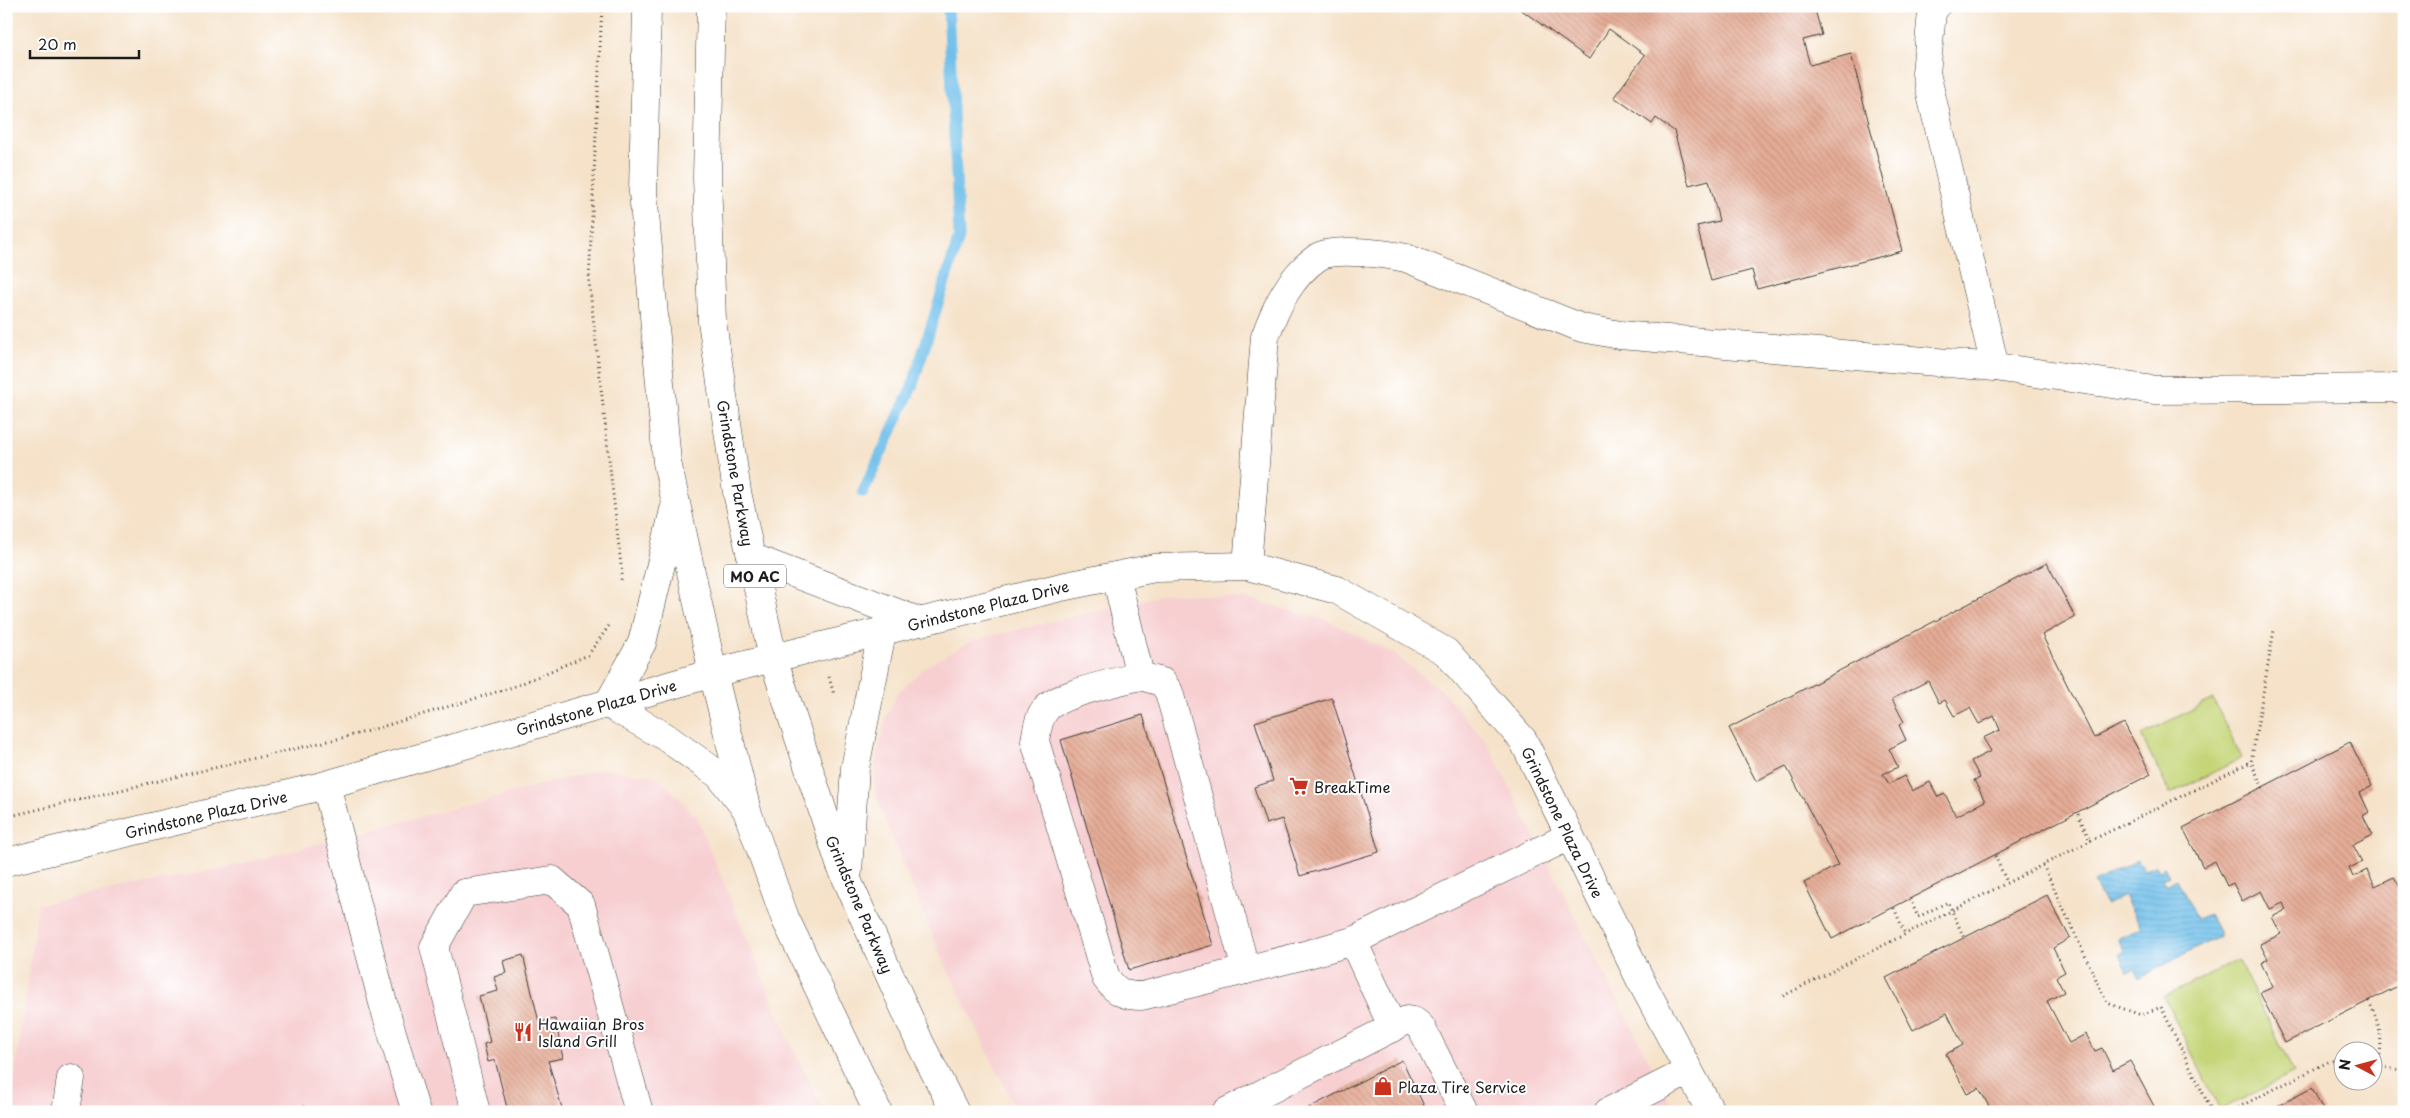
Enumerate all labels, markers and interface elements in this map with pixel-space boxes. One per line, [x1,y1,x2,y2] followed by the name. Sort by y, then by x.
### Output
[30,28,139,60] scale bar
[38,32,77,55] text: 20 m
[712,398,760,548] street label: Grindstone Parkway
[724,564,786,588] road number: MO AC
[905,574,1071,636] street label: Grindstone Plaza Drive
[513,673,679,741] street label: Grindstone Plaza Drive
[1516,742,1610,902] street label: Grindstone Plaza Drive
[1288,775,1310,797] supermarket icon: BreakTime
[1314,775,1390,798] place label: BreakTime
[123,784,289,844] street label: Grindstone Plaza Drive
[821,831,899,977] street label: Grindstone Parkway
[538,1012,644,1052] place label: Hawaiian Bros Island Grill
[512,1021,534,1043] restaurant icon: Hawaiian Bros Island Grill
[2332,1040,2382,1090] north arrow
[2334,1058,2356,1071] text: N
[1372,1075,1394,1097] shop icon: Plaza Tire Service
[1398,1075,1526,1098] place label: Plaza Tire Service

